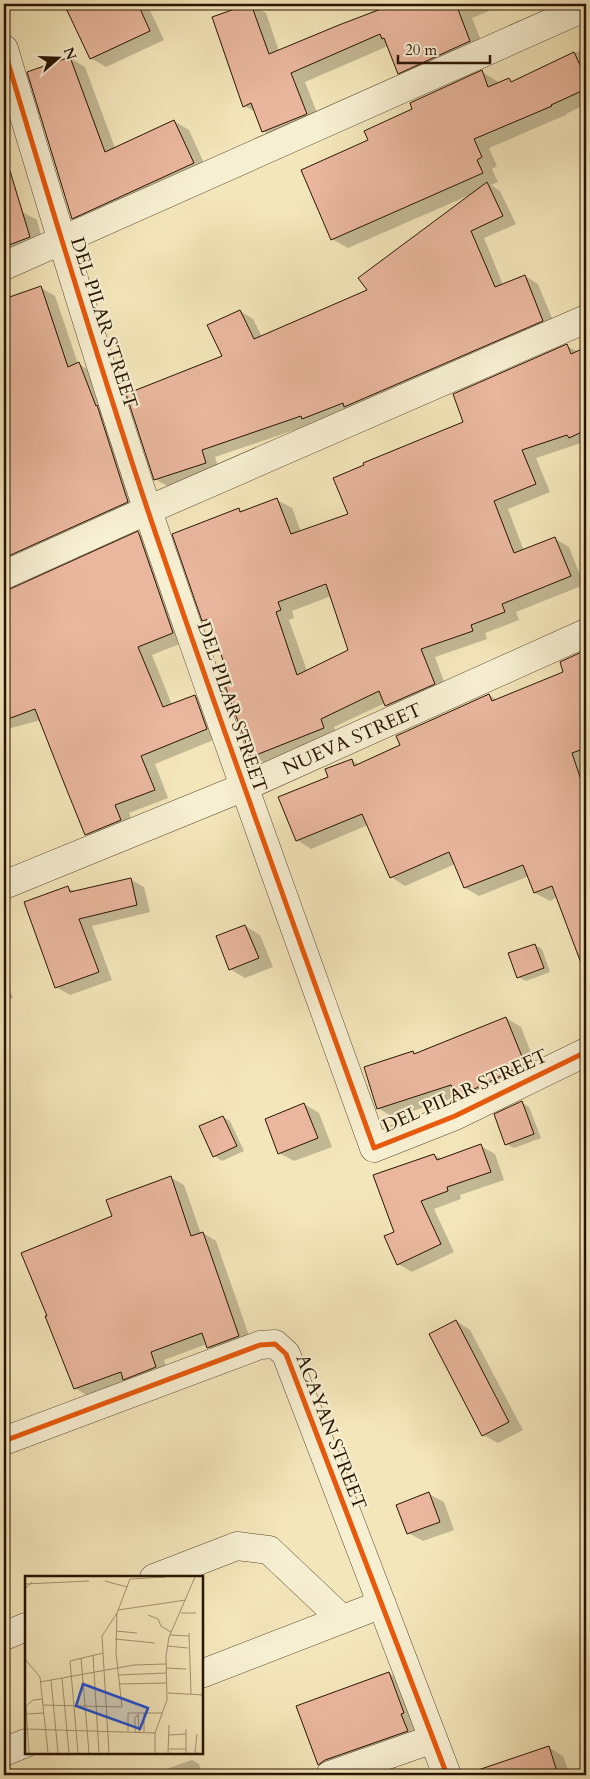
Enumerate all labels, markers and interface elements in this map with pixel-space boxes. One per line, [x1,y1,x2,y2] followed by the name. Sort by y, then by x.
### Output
[32,32,82,82] north arrow
[398,32,490,64] scale bar
[405,40,437,60] text: 20 m
[59,45,81,63] text: N
[64,234,144,412] street label: DEL PILAR STREET
[191,618,273,796] street label: DEL PILAR STREET
[278,697,426,781] street label: NUEVA STREET
[378,1043,552,1139] street label: DEL PILAR STREET
[289,1351,373,1514] street label: ACAYAN STREET
[25,1576,202,1754] inset map

